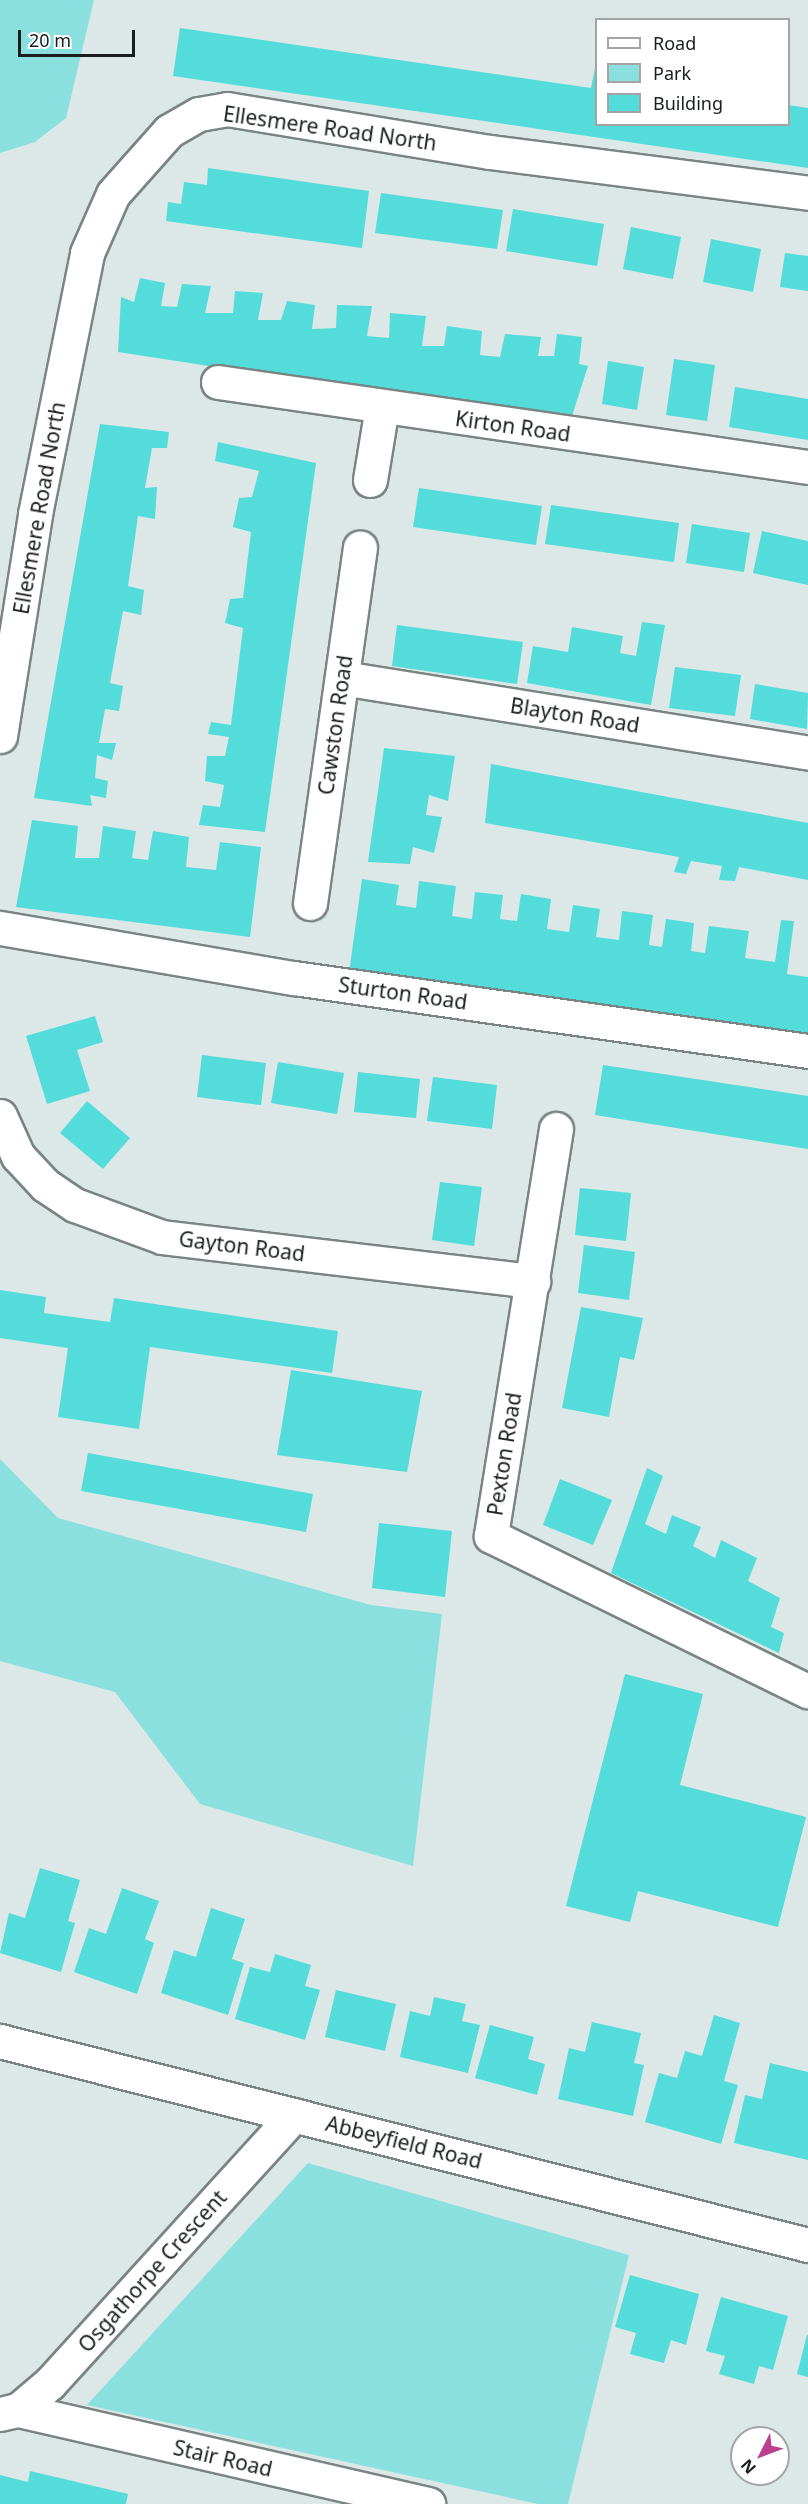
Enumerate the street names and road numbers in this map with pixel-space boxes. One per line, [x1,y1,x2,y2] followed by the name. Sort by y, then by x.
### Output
[222,101,438,155] street label: Ellesmere Road North
[8,400,70,616] street label: Ellesmere Road North
[454,405,572,447] street label: Kirton Road
[313,654,357,796] street label: Cawston Road
[508,692,642,738] street label: Blayton Road
[337,971,469,1015] street label: Sturton Road
[177,1226,307,1266] street label: Gayton Road
[482,1391,526,1517] street label: Pexton Road
[323,2110,485,2174] street label: Abbeyfield Road
[73,2185,231,2357] street label: Osgathorpe Crescent
[171,2434,275,2482] street label: Stair Road

